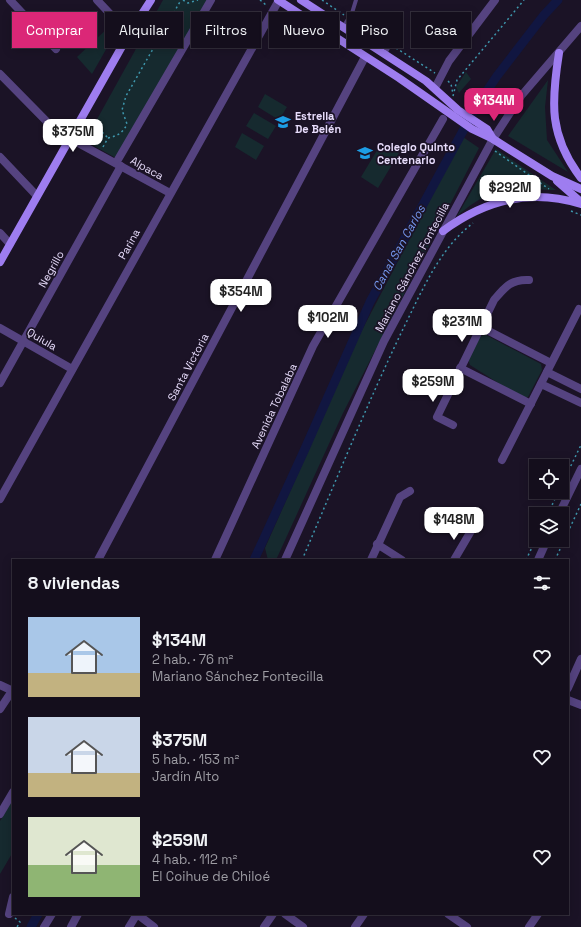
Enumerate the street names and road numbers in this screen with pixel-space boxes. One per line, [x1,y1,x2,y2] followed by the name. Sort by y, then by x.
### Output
[128,153,167,183] street label: Alpaca
[372,199,453,334] street label: Mariano Sánchez Fontecilla
[115,226,143,262] street label: Parina
[35,248,67,290] street label: Negrillo
[24,325,60,354] street label: Quiula
[164,330,212,403] street label: Santa Victoria
[248,361,300,451] street label: Avenida Tobalaba

